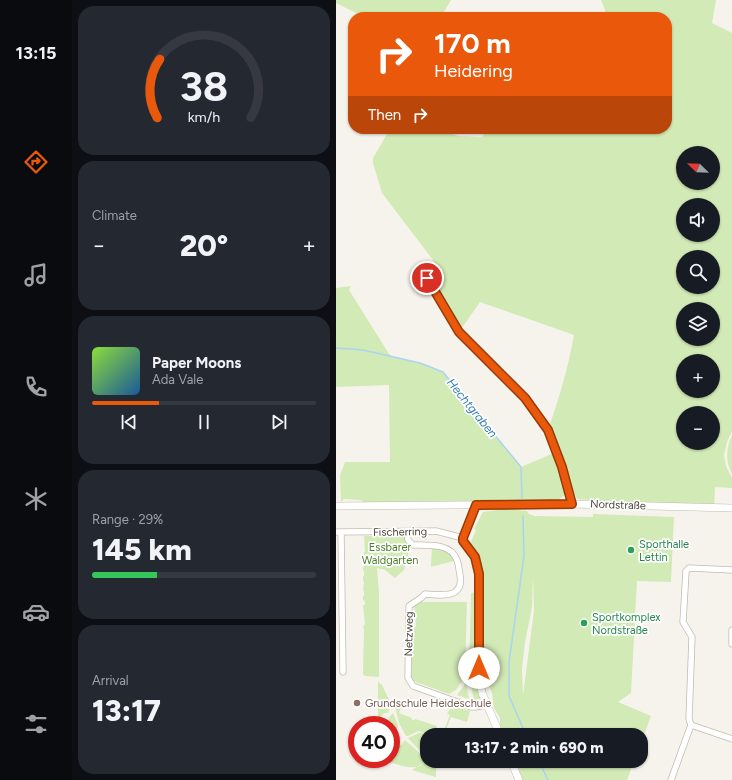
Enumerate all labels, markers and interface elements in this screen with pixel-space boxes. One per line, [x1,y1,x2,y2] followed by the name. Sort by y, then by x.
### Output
[434,26,511,60] text: 170 m
[368,28,420,80] icon: right
[15,42,57,64] text: 13:15
[434,60,513,82] text: Heidering
[180,61,228,111] text: 38
[409,104,431,126] icon: right
[368,106,401,124] text: Then
[188,108,220,126] text: km/h
[676,146,720,190] north arrow
[676,146,720,450] map controls
[22,148,50,176] icon: directions
[676,198,720,242] button: sound
[92,208,137,223] text: Climate
[180,227,228,264] text: 20°
[92,232,106,259] text: −
[302,232,316,259] text: +
[676,250,720,294] button: search
[22,261,50,289] icon: music
[410,261,444,295] pin
[416,267,438,289] icon: arrive
[676,302,720,346] button: layers
[152,354,241,372] text: Paper Moons
[676,354,720,398] button: +
[152,372,203,387] text: Ada Vale
[22,373,50,401] icon: phone
[444,376,500,441] water label: Hechtgraben
[676,406,720,450] button: −
[118,411,140,433] icon: previous
[193,411,215,433] icon: pause
[268,411,290,433] icon: next
[22,485,50,513] icon: climate
[590,498,646,512] street label: Nordstraße
[92,512,163,527] text: Range · 29%
[373,525,427,539] street label: Fischerring
[92,531,192,568] text: 145 km
[639,538,689,564] place label: Sporthalle Lettin
[362,541,418,567] park label: Essbarer Waldgarten
[626,545,636,555] marker: Sporthalle Lettin
[22,598,50,626] icon: car
[402,611,416,657] street label: Netzweg
[592,611,661,637] place label: Sportkomplex Nordstraße
[579,618,589,628] marker: Sportkomplex Nordstraße
[458,647,500,689] position arrow
[92,673,129,688] text: Arrival
[92,692,161,729] text: 13:17
[365,697,491,710] place label: Grundschule Heideschule
[352,698,362,708] marker: Grundschule Heideschule
[22,710,50,738] icon: filters
[348,716,400,768] speed limit sign: 40
[465,739,603,757] text: 13:17 · 2 min · 690 m

